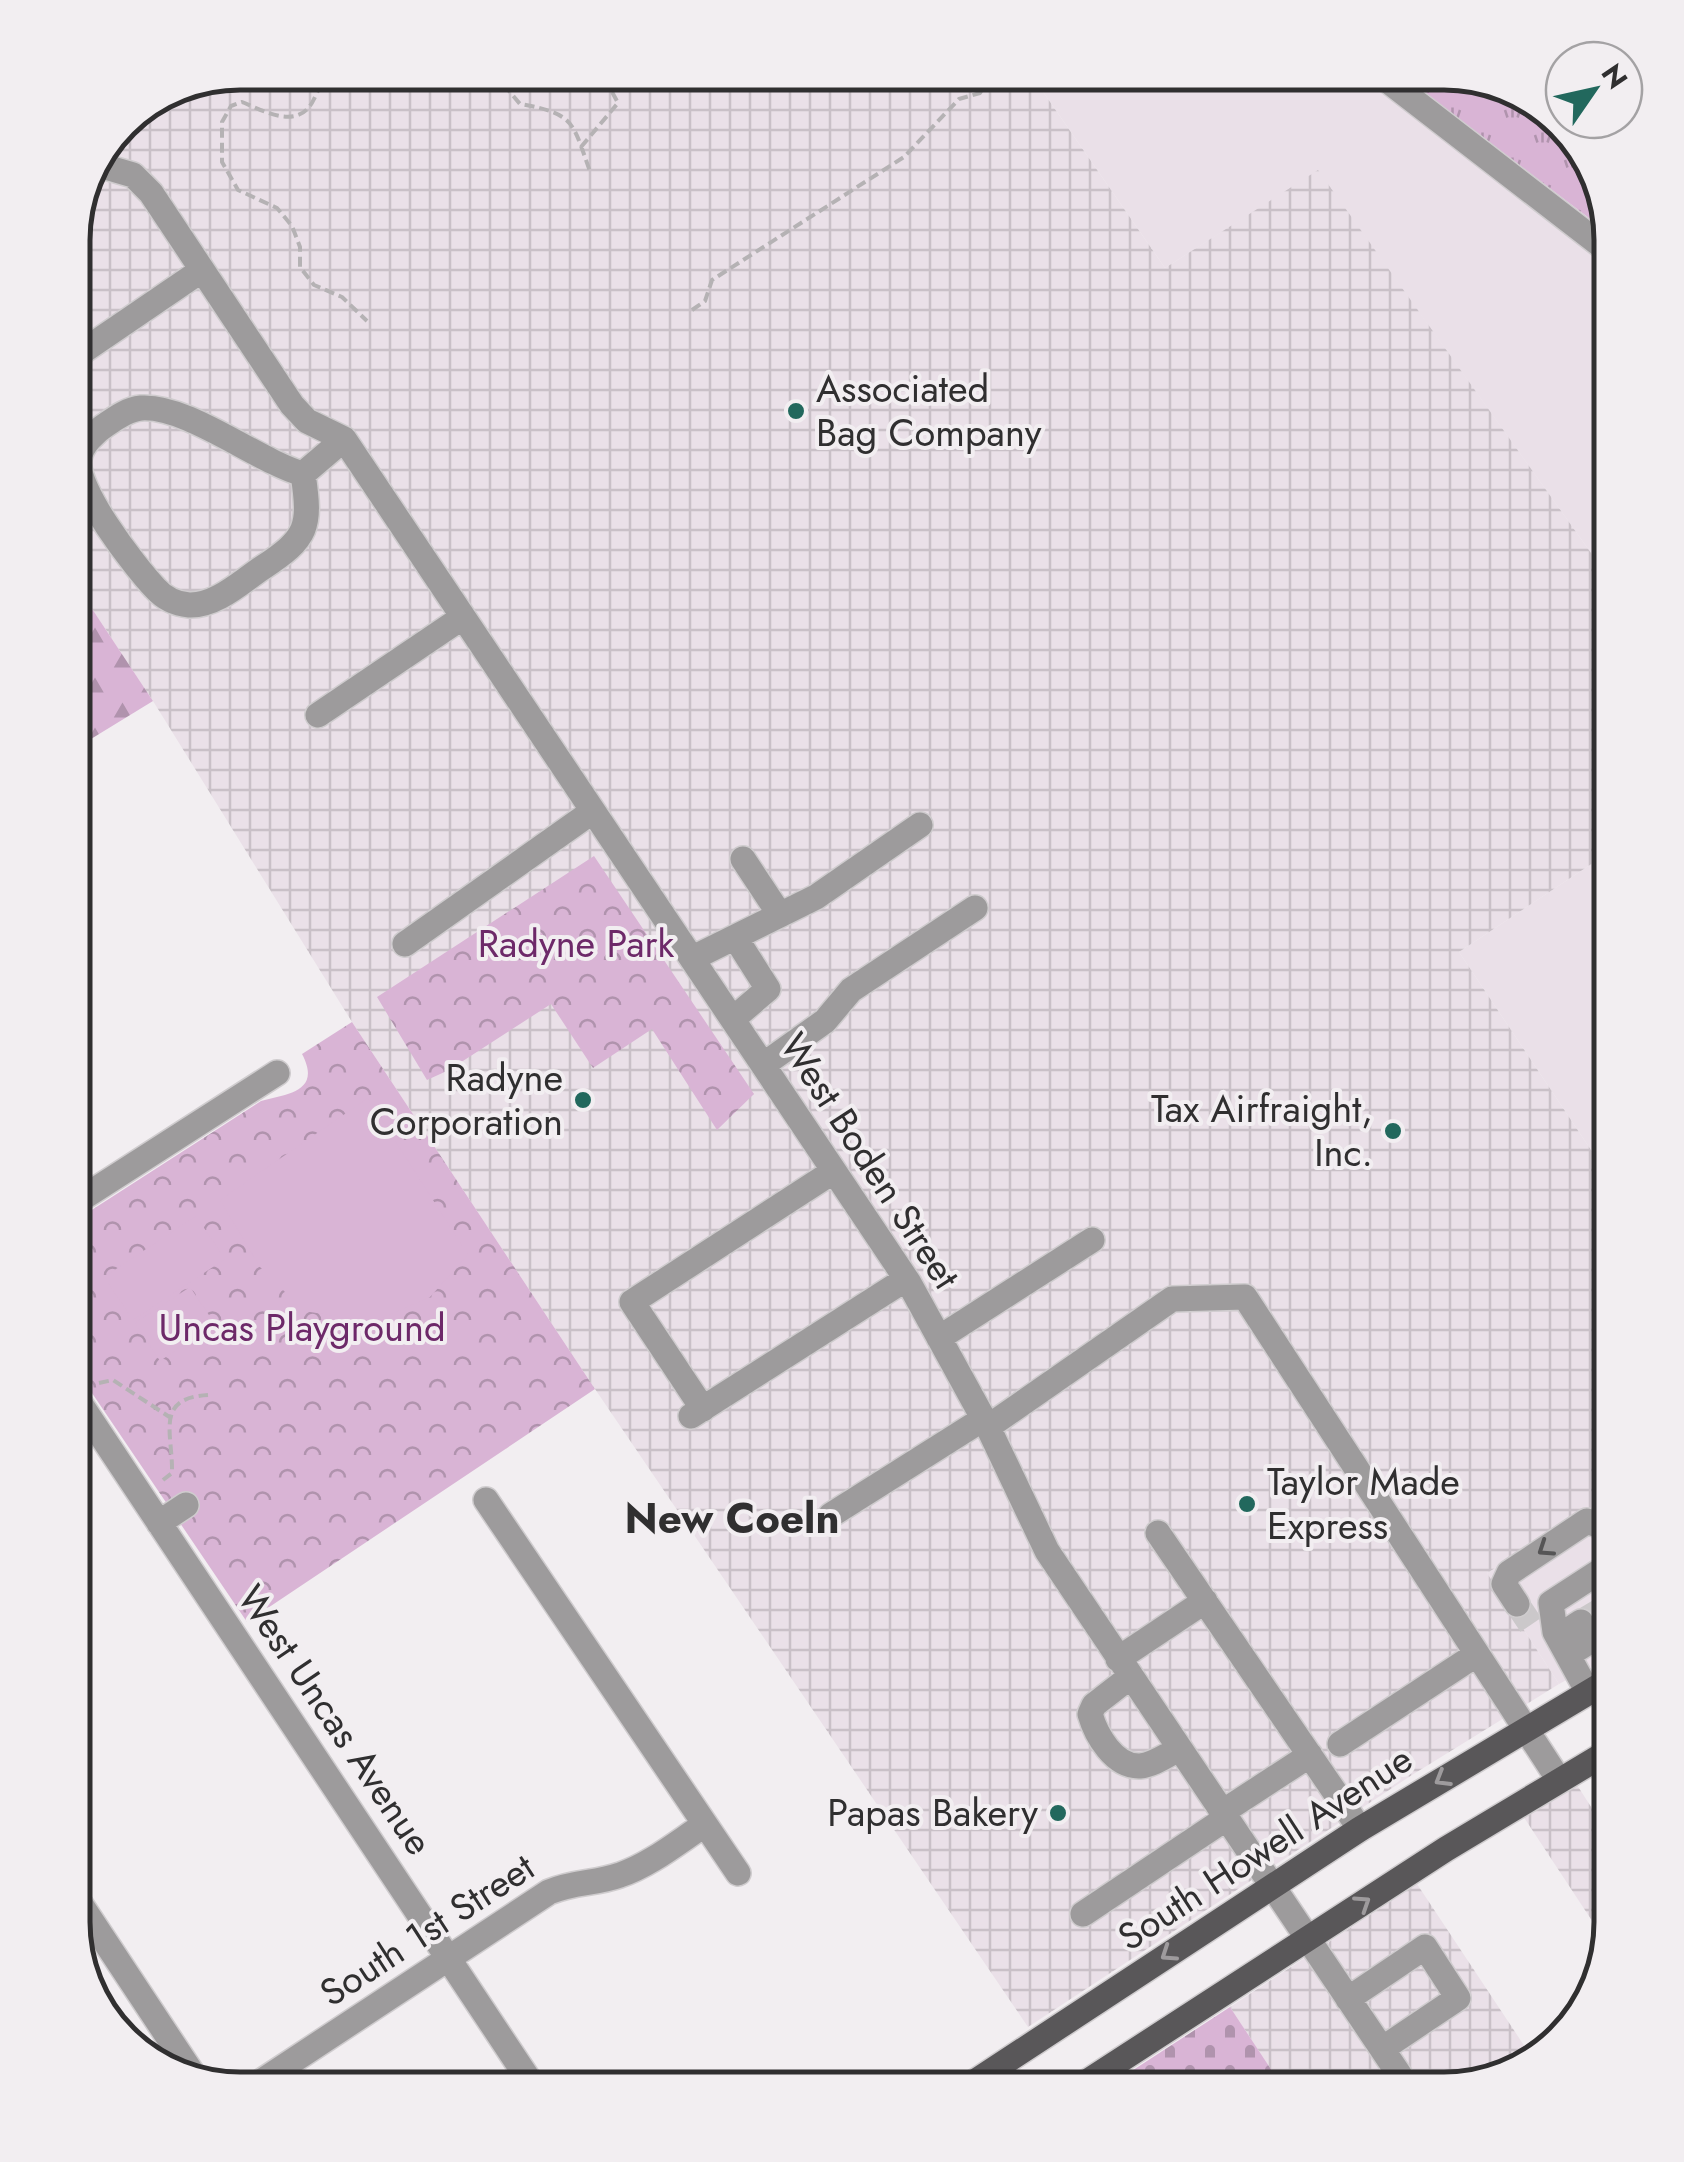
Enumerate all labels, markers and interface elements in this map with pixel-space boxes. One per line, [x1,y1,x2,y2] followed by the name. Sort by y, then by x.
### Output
[1544,40,1644,140] north arrow
[1591,56,1638,97] text: N
[816,361,1042,460] place label: Associated Bag Company
[785,400,807,422] marker: Associated Bag Company
[478,916,675,971] park label: Radyne Park
[767,1022,974,1299] street label: West Boden Street
[370,1050,563,1149] place label: Radyne Corporation
[1151,1081,1373,1180] place label: Tax Airfraight, Inc.
[572,1089,594,1111] marker: Radyne Corporation
[1382,1120,1404,1142] marker: Tax Airfraight, Inc.
[158,1300,446,1355] park label: Uncas Playground
[1267,1454,1460,1553] place label: Taylor Made Express
[624,1488,840,1549] district label: New Coeln
[1236,1493,1258,1515] marker: Taylor Made Express
[1538,1537,1557,1555] one-way arrow
[224,1574,446,1866] street label: West Uncas Avenue
[1107,1732,1423,1964] street label: South Howell Avenue
[1435,1767,1453,1786] one-way arrow
[827,1785,1038,1840] place label: Papas Bakery
[1047,1802,1069,1824] marker: Papas Bakery
[309,1840,545,2020] street label: South 1st Street
[1352,1896,1370,1915] one-way arrow
[1160,1942,1179,1960] one-way arrow

